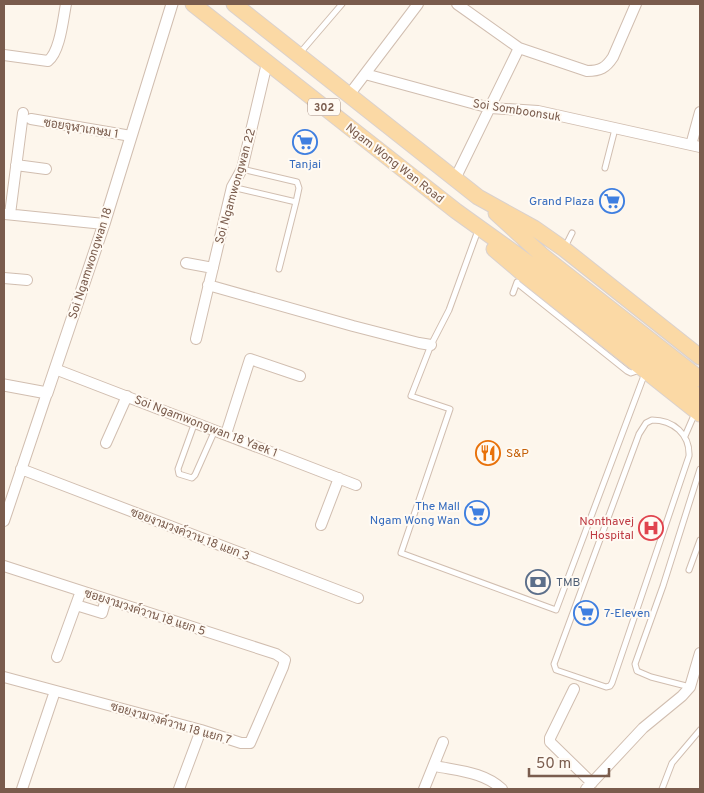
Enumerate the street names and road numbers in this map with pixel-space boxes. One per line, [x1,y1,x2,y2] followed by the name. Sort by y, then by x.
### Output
[472,96,562,126] street label: Soi Somboonsuk
[308,98,340,115] road number: 302
[42,115,120,143] street label: ซอยจุฬาเกษม 1
[342,120,447,207] street label: Ngam Wong Wan Road
[212,127,260,246] street label: Soi Ngamwongwan 22
[65,205,117,321] street label: Soi Ngamwongwan 18
[132,392,280,462] street label: Soi Ngamwongwan 18 Yaek 1
[128,504,252,565] street label: ซอยงามวงค์วาน 18 แยก 3
[82,585,208,640] street label: ซอยงามวงค์วาน 18 แยก 5
[108,698,233,749] street label: ซอยงามวงค์วาน 18 แยก 7

